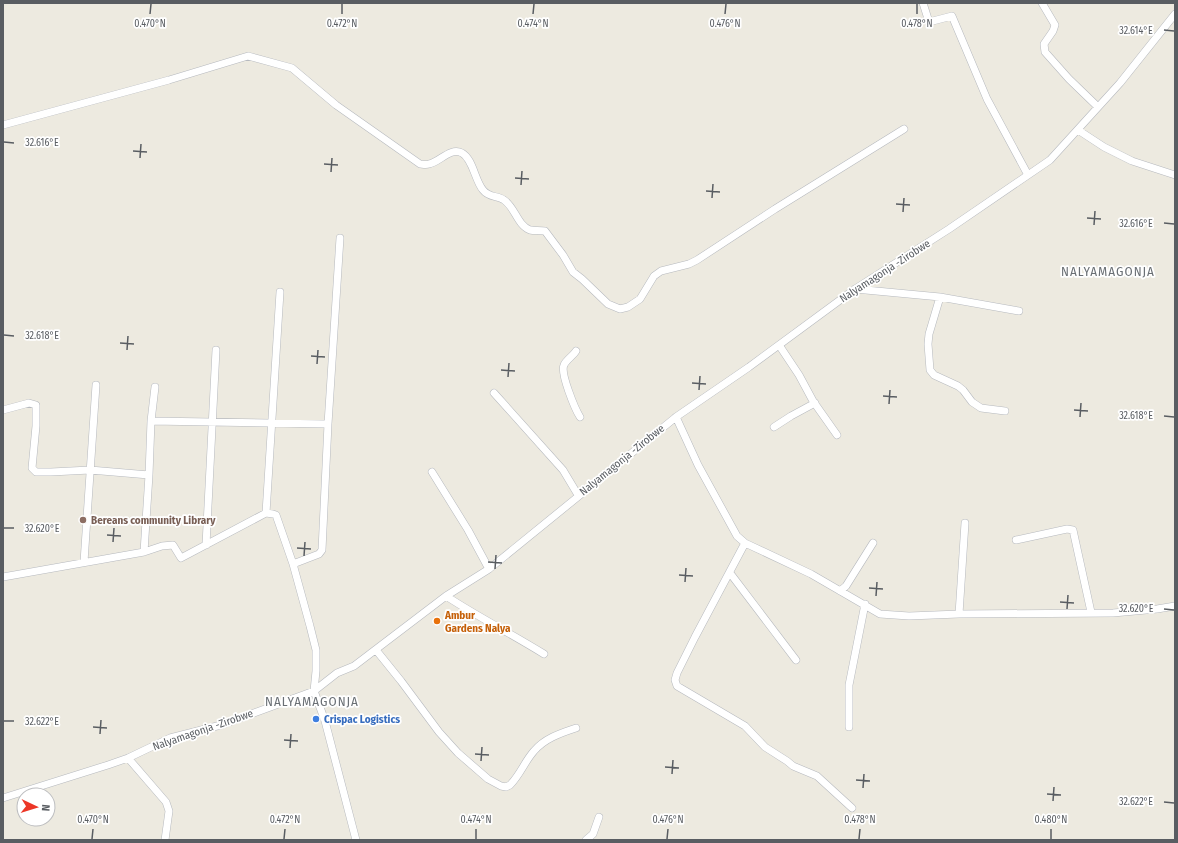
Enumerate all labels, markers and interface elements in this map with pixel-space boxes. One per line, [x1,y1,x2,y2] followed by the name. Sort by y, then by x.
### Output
[134,18,166,30] text: 0.470°N
[327,18,357,30] text: 0.472°N
[518,18,548,30] text: 0.474°N
[709,18,741,30] text: 0.476°N
[901,18,933,30] text: 0.478°N
[1119,25,1153,37] text: 32.614°E
[25,137,59,149] text: 32.616°E
[1119,218,1153,230] text: 32.616°E
[837,237,933,305] street label: Nalyamagonja -Zirobwe
[1061,264,1155,279] district label: NALYAMAGONJA
[25,330,59,342] text: 32.618°E
[1119,410,1153,422] text: 32.618°E
[577,422,667,498] street label: Nalyamagonja -Zirobwe
[91,514,216,527] place label: Bereans community Library
[78,515,88,525] marker: Bereans community Library
[25,523,60,535] text: 32.620°E
[1119,603,1154,615] text: 32.620°E
[444,609,511,635] place label: Ambur Gardens Nalya
[432,616,442,626] marker: Ambur Gardens Nalya
[265,694,359,709] district label: NALYAMAGONJA
[151,707,255,753] street label: Nalyamagonja -Zirobwe
[324,713,400,726] place label: Crispac Logistics
[311,714,321,724] marker: Crispac Logistics
[25,716,59,728] text: 32.622°E
[16,787,56,827] north arrow
[1119,796,1153,808] text: 32.622°E
[39,804,52,811] text: N
[77,814,109,826] text: 0.470°N
[270,814,300,826] text: 0.472°N
[461,814,491,826] text: 0.474°N
[652,814,684,826] text: 0.476°N
[844,814,876,826] text: 0.478°N
[1035,814,1067,826] text: 0.480°N

